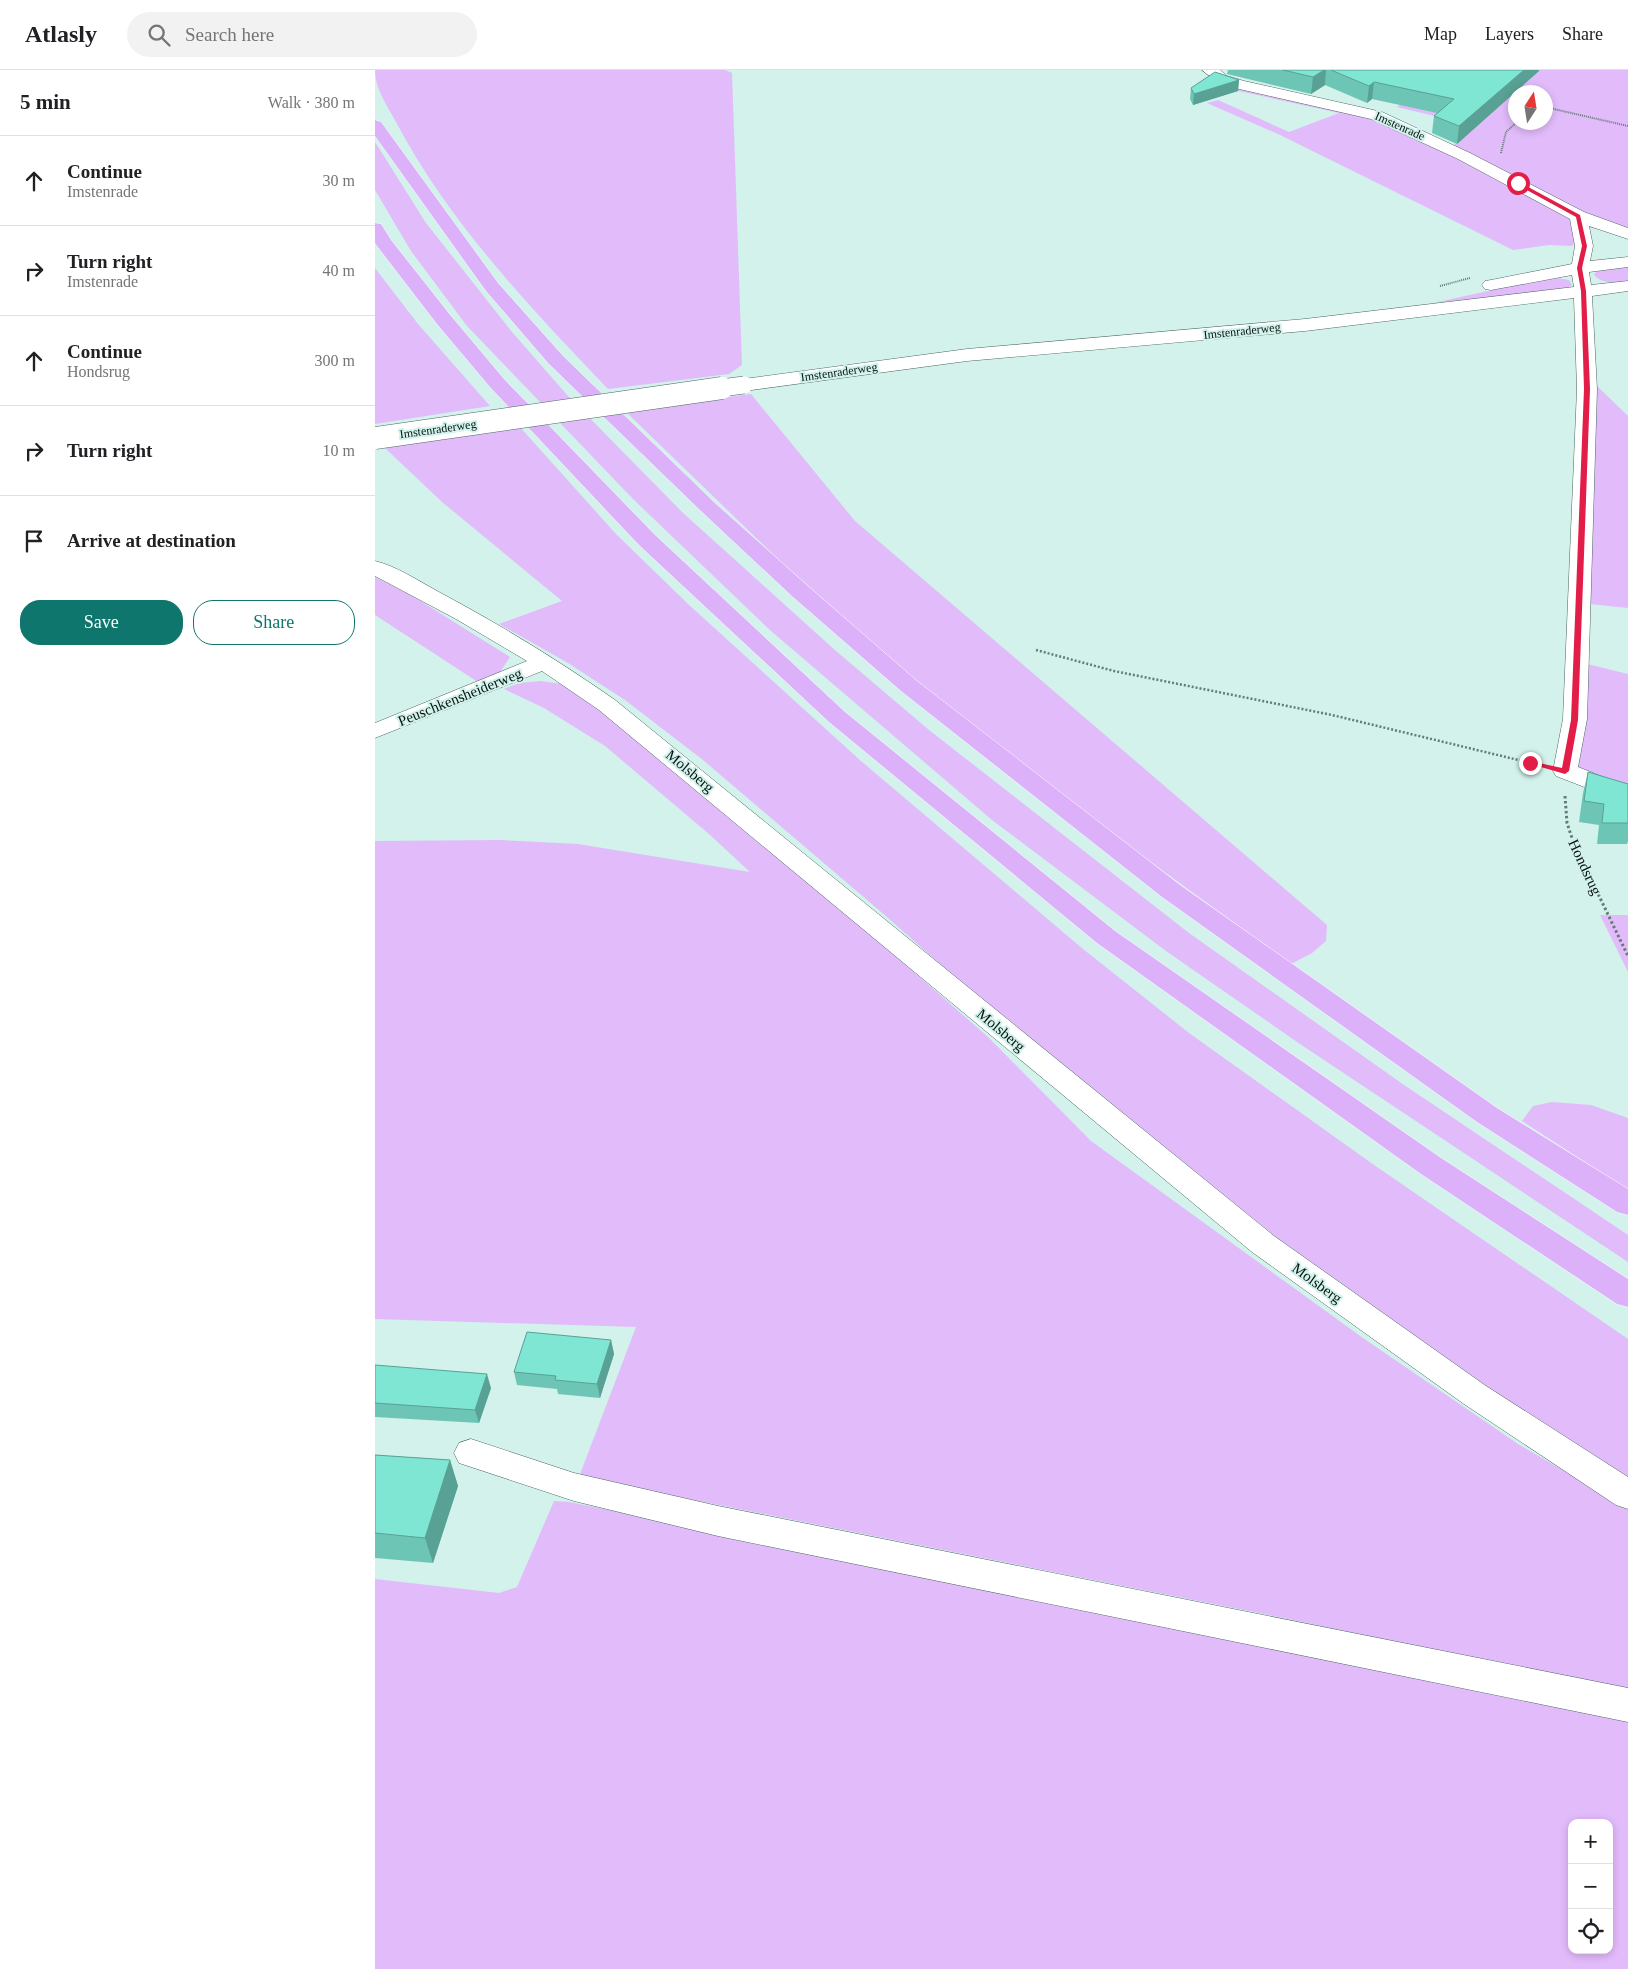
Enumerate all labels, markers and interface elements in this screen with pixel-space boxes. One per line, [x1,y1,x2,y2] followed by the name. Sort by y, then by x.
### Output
[127,12,477,57] search box
[25,21,97,47] text: Atlasly
[145,21,173,49] icon: search
[185,24,274,45] text: Search here
[1424,24,1457,44] text: Map
[1485,24,1534,44] text: Layers
[1562,24,1603,44] text: Share
[1508,85,1553,130] north arrow
[20,90,71,114] text: 5 min
[268,94,355,111] text: Walk · 380 m
[1373,109,1427,143] street label: Imstenrade
[67,161,142,182] text: Continue
[20,167,48,195] icon: ahead
[323,172,355,189] text: 30 m
[1507,172,1530,195] route start
[67,183,138,200] text: Imstenrade
[67,251,152,272] text: Turn right
[20,257,48,285] icon: right
[323,262,355,279] text: 40 m
[67,273,138,290] text: Imstenrade
[1203,320,1281,342] street label: Imstenraderweg
[67,341,142,362] text: Continue
[20,347,48,375] icon: ahead
[315,352,355,369] text: 300 m
[800,360,878,384] street label: Imstenraderweg
[67,363,130,380] text: Hondsrug
[399,417,477,441] street label: Imstenraderweg
[20,437,48,465] icon: right
[67,440,152,461] text: Turn right
[323,442,355,459] text: 10 m
[20,527,48,555] icon: arrive
[67,530,236,551] text: Arrive at destination
[20,600,183,645] button: Save
[193,600,355,645] button: Share
[396,665,525,729] street label: Peuschkensheiderweg
[663,746,717,796] street label: Molsberg
[1519,752,1542,775] route end
[1565,837,1605,898] street label: Hondsrug
[974,1005,1028,1055] street label: Molsberg
[1289,1260,1345,1307] street label: Molsberg
[1568,1819,1613,1954] map controls
[1568,1819,1613,1864] button: +
[1568,1864,1613,1909] button: −
[1568,1909,1613,1954] button: locate

